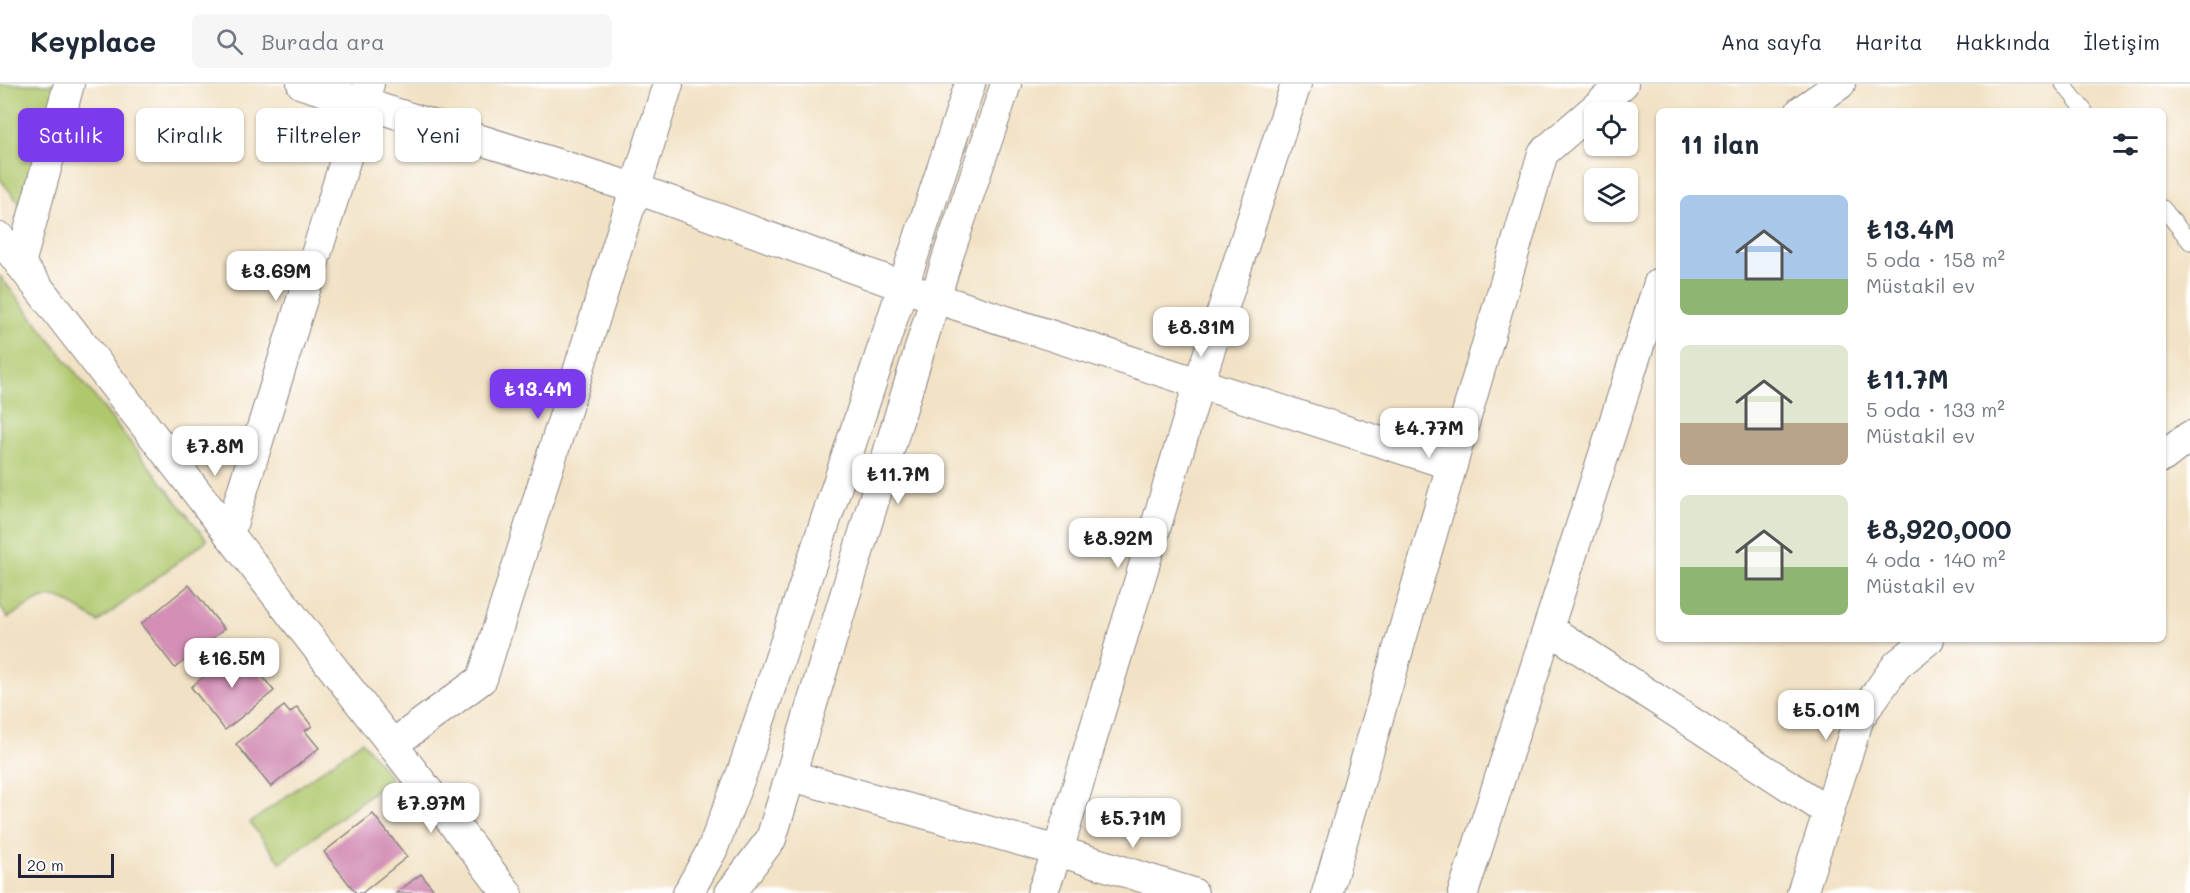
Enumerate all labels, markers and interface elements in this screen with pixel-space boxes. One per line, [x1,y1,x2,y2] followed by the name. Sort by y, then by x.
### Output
[192,14,612,68] search box
[30,23,156,59] text: Keyplace
[213,25,246,58] icon: search
[261,27,385,56] text: Burada ara
[1721,28,1822,55] text: Ana sayfa
[1855,28,1923,55] text: Harita
[1956,28,2050,55] text: Hakkında
[2083,28,2160,55] text: İletişim
[1584,102,1638,222] map controls
[1584,102,1638,156] button: locate
[18,108,124,162] chip: Satılık
[136,108,244,162] chip: Kiralık
[256,108,383,162] chip: Filtreler
[395,108,481,162] chip: Yeni
[1680,127,1759,161] text: 11 ilan
[2109,128,2142,161] icon: filters
[1584,168,1638,222] button: layers
[1866,212,1955,246] text: ₺13.4M
[1728,219,1800,291] icon: home
[1866,246,2005,272] text: 5 oda · 158 m²
[227,251,325,302] pin: ₺3.69M
[241,257,311,283] text: ₺3.69M
[1866,272,1975,298] text: Müstakil ev
[1152,307,1250,358] pin: ₺8.31M
[1167,313,1235,339] text: ₺8.31M
[1866,362,1949,396] text: ₺11.7M
[489,369,587,420] pin: ₺13.4M
[1728,369,1800,441] icon: home
[504,375,572,401] text: ₺13.4M
[1866,396,2005,422] text: 5 oda · 133 m²
[1380,408,1478,459] pin: ₺4.77M
[1394,414,1464,440] text: ₺4.77M
[1866,422,1975,448] text: Müstakil ev
[173,426,257,477] pin: ₺7.8M
[186,432,244,458] text: ₺7.8M
[849,454,947,505] pin: ₺11.7M
[866,460,930,486] text: ₺11.7M
[1866,512,2011,546] text: ₺8,920,000
[1069,518,1167,569] pin: ₺8.92M
[1728,519,1800,591] icon: home
[1083,524,1153,550] text: ₺8.92M
[1866,546,2006,572] text: 4 oda · 140 m²
[1866,572,1975,598] text: Müstakil ev
[183,638,281,689] pin: ₺16.5M
[198,644,266,670] text: ₺16.5M
[1777,690,1875,741] pin: ₺5.01M
[1792,696,1860,722] text: ₺5.01M
[382,783,480,834] pin: ₺7.97M
[396,789,466,815] text: ₺7.97M
[1084,798,1182,849] pin: ₺5.71M
[1100,804,1166,830] text: ₺5.71M
[18,851,114,878] scale bar
[27,854,64,875] text: 20 m

